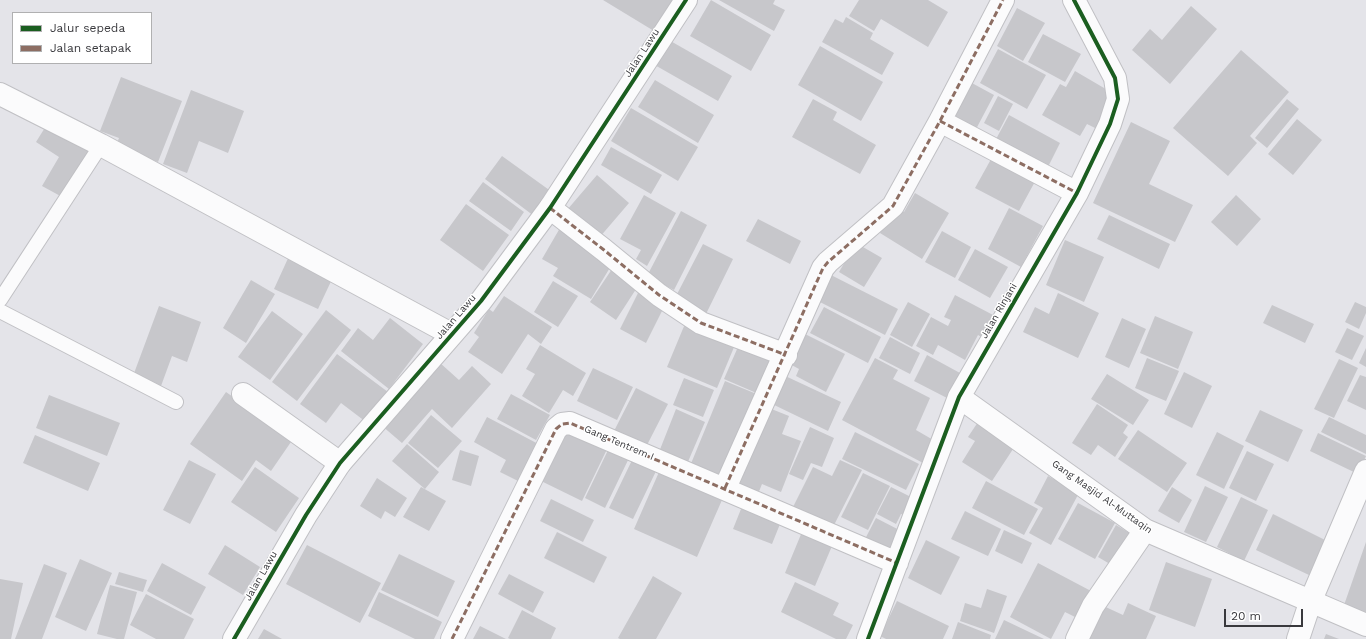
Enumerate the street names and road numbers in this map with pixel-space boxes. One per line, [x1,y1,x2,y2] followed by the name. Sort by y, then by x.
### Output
[622,26,662,80] street label: Jalan Lawu
[978,281,1020,341] street label: Jalan Rinjani
[433,292,479,342] street label: Jalan Lawu
[582,423,656,463] street label: Gang Tentrem I
[1050,458,1154,536] street label: Gang Masjid Al-Muttaqin
[242,549,280,603] street label: Jalan Lawu

